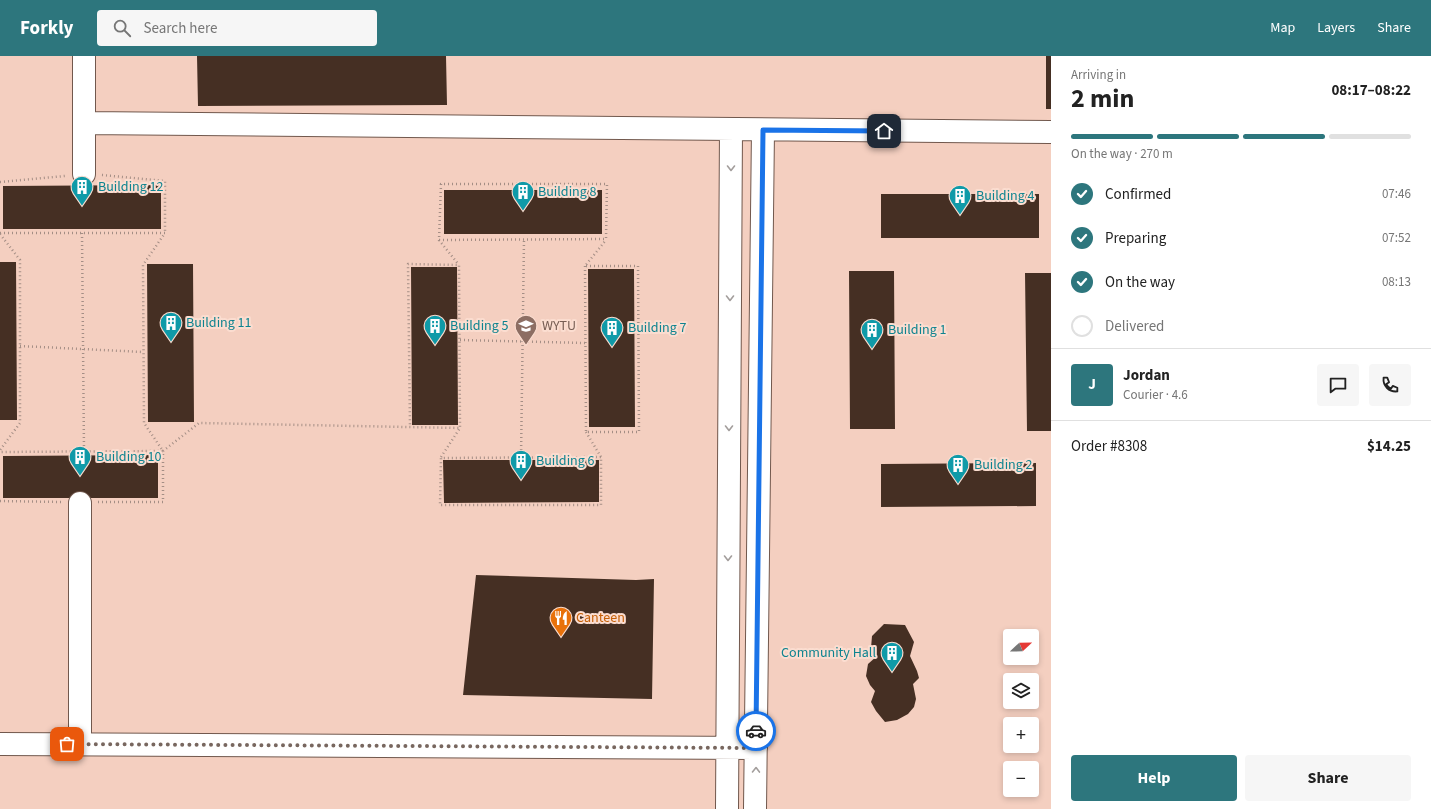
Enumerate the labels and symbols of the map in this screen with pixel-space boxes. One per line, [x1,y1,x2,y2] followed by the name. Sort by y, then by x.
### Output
[867,114,901,148] pin
[727,165,735,171] one-way arrow
[69,174,95,207] building icon: Building 12
[98,177,164,197] place label: Building 12
[510,179,536,212] building icon: Building 8
[538,182,597,202] place label: Building 8
[947,183,973,216] building icon: Building 4
[976,186,1035,206] place label: Building 4
[726,295,734,301] one-way arrow
[158,310,184,343] building icon: Building 11
[186,313,252,333] place label: Building 11
[422,313,448,346] building icon: Building 5
[513,313,539,346] school or university icon: WYTU
[599,315,625,348] building icon: Building 7
[450,316,509,336] place label: Building 5
[542,316,576,336] place label: WYTU
[859,317,885,350] building icon: Building 1
[628,318,687,338] place label: Building 7
[888,320,947,340] place label: Building 1
[725,425,733,431] one-way arrow
[67,444,93,477] building icon: Building 10
[96,447,162,467] place label: Building 10
[508,448,534,481] building icon: Building 6
[536,451,595,471] place label: Building 6
[945,452,971,485] building icon: Building 2
[974,455,1033,475] place label: Building 2
[724,555,732,561] one-way arrow
[548,605,574,638] restaurant icon: Canteen
[576,608,625,628] place label: Canteen
[1003,629,1039,665] north arrow
[879,640,905,673] building icon: Community Hall
[781,643,876,663] place label: Community Hall
[736,711,776,751] courier
[50,727,84,761] pin
[751,767,760,773] one-way arrow

